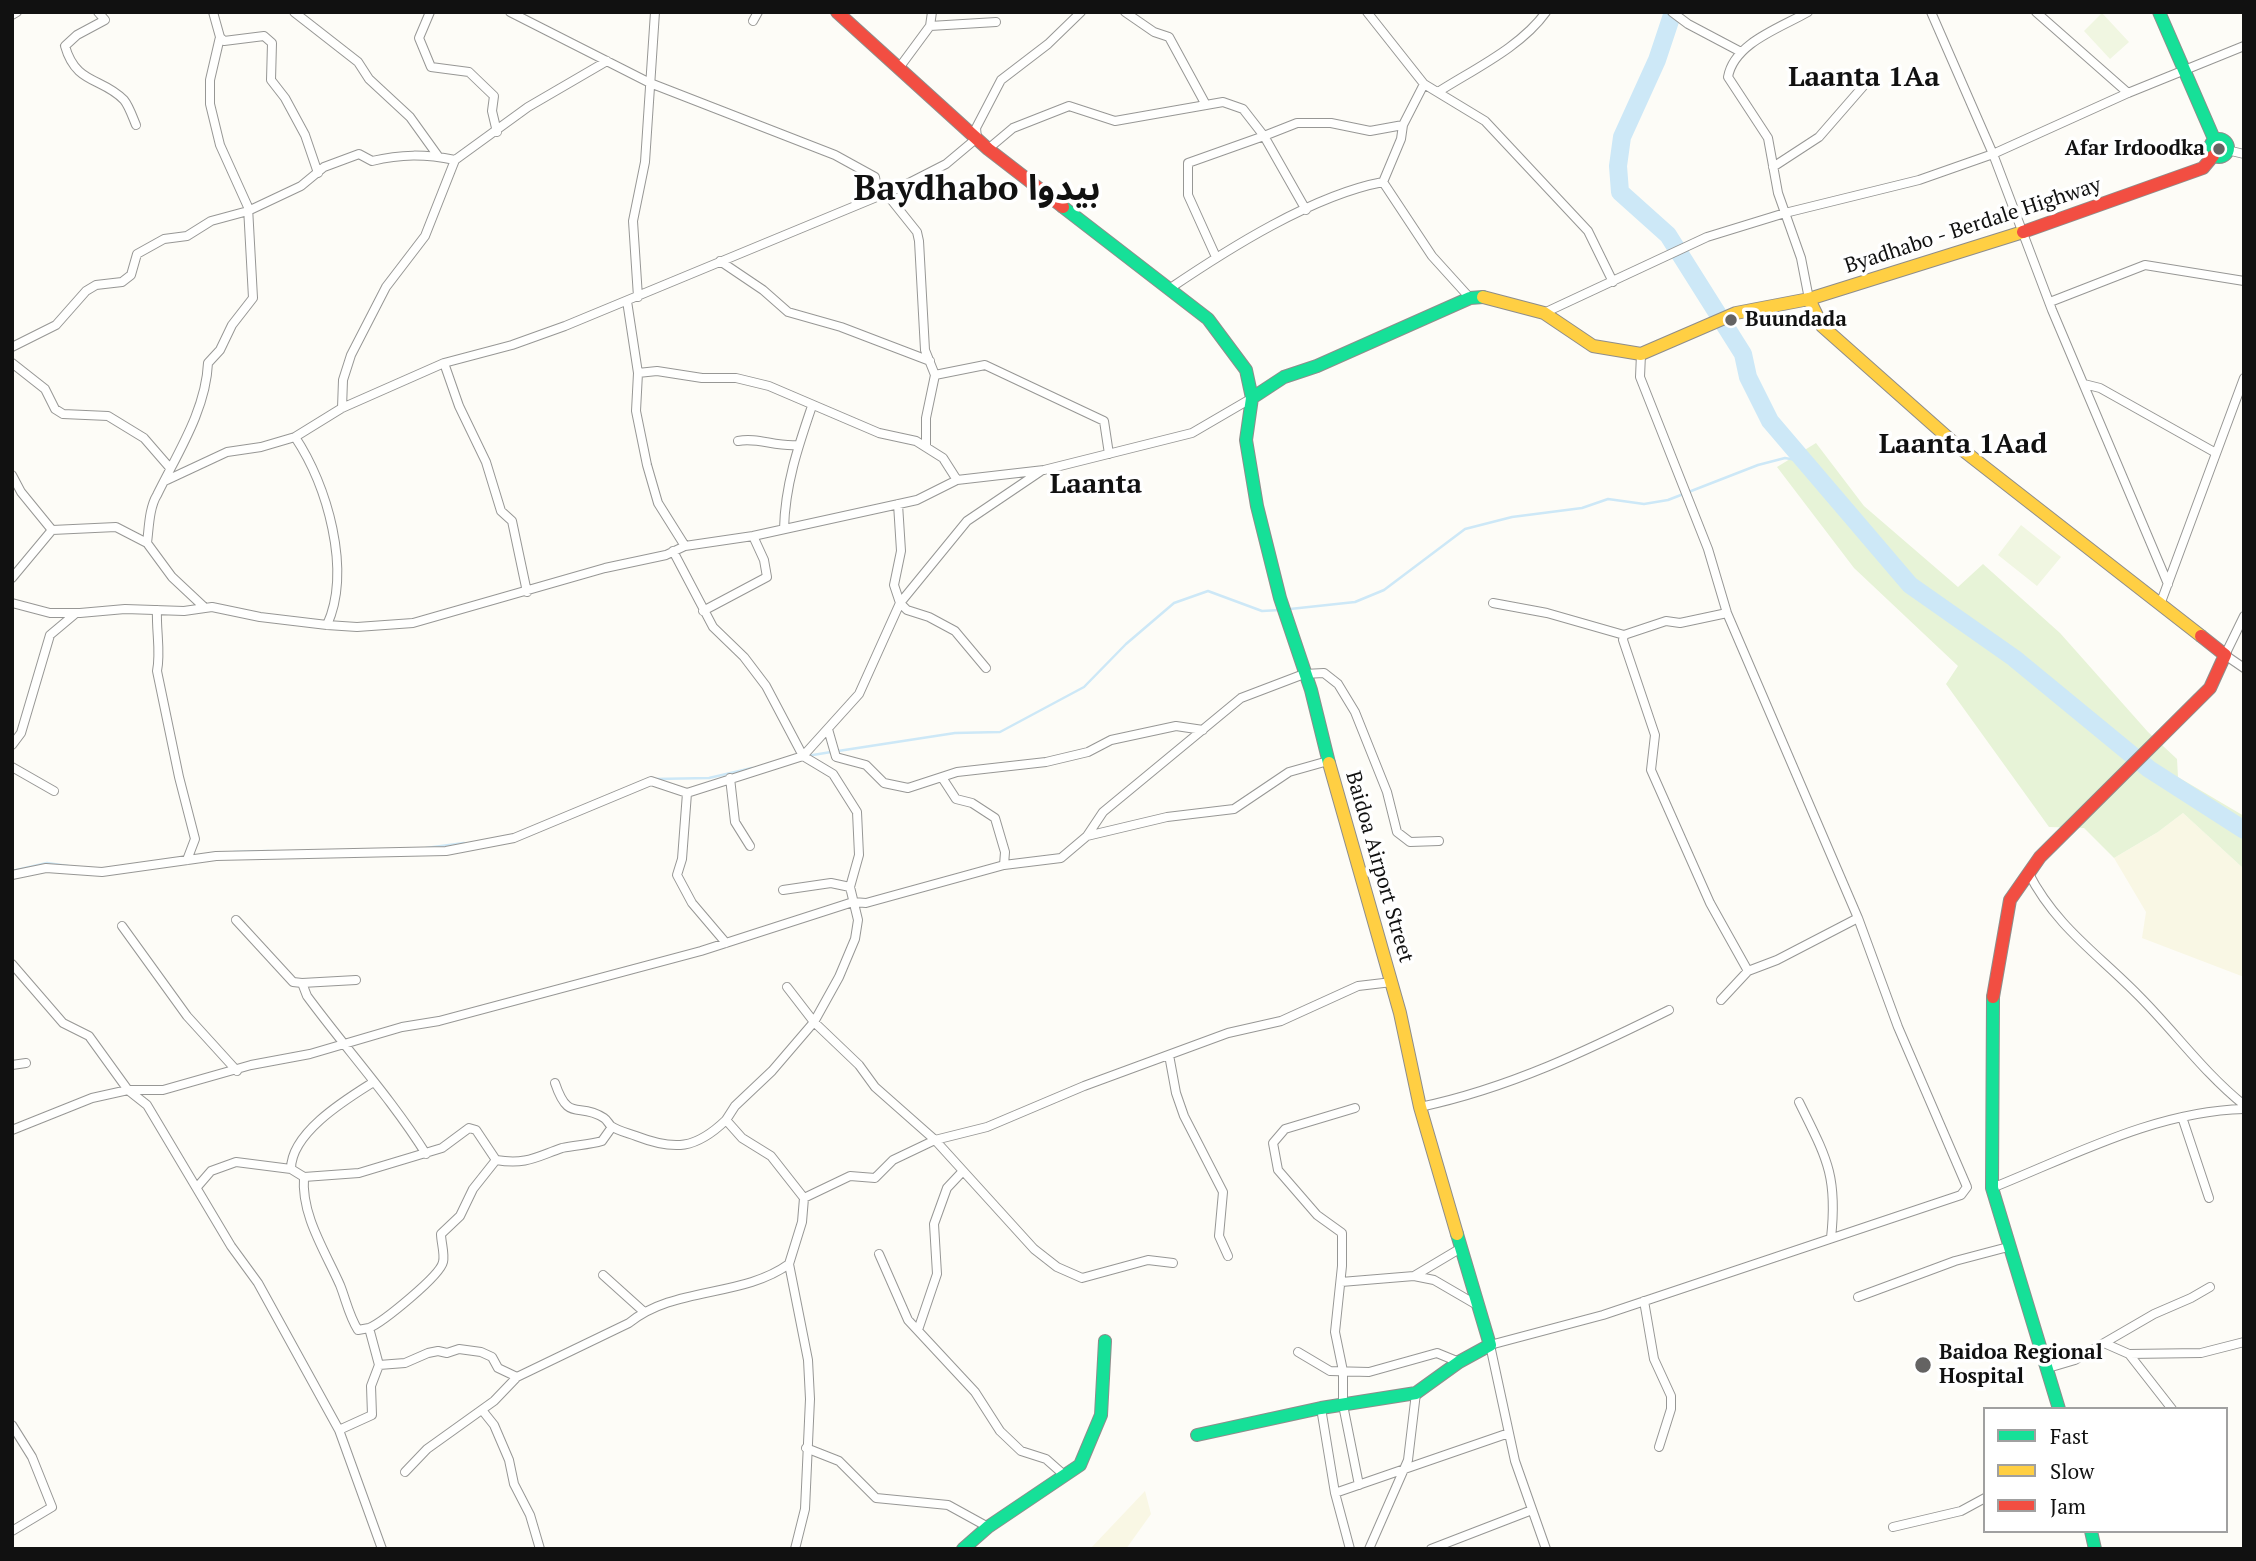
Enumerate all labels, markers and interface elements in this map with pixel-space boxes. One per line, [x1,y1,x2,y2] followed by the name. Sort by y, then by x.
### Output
[1788,61,1940,95] district label: Laanta 1Aa
[2065,136,2205,162] place label: Afar Irdoodka
[2211,141,2227,157] marker: Afar Irdoodka
[854,169,1100,211] district label: Baydhabo بيدوا
[1842,173,2104,279] street label: Byadhabo - Berdale Highway
[1745,307,1847,333] place label: Buundada
[1723,312,1739,328] marker: Buundada
[1879,428,2047,462] district label: Laanta 1Aad
[1050,468,1142,502] district label: Laanta
[1340,768,1418,966] street label: Baidoa Airport Street
[1939,1340,2103,1390] place label: Baidoa Regional Hospital
[1913,1355,1933,1375] marker: Baidoa Regional Hospital
[1983,1407,2228,1533] legend
[2050,1422,2089,1450] text: Fast
[2050,1457,2094,1485] text: Slow
[2050,1492,2086,1520] text: Jam

